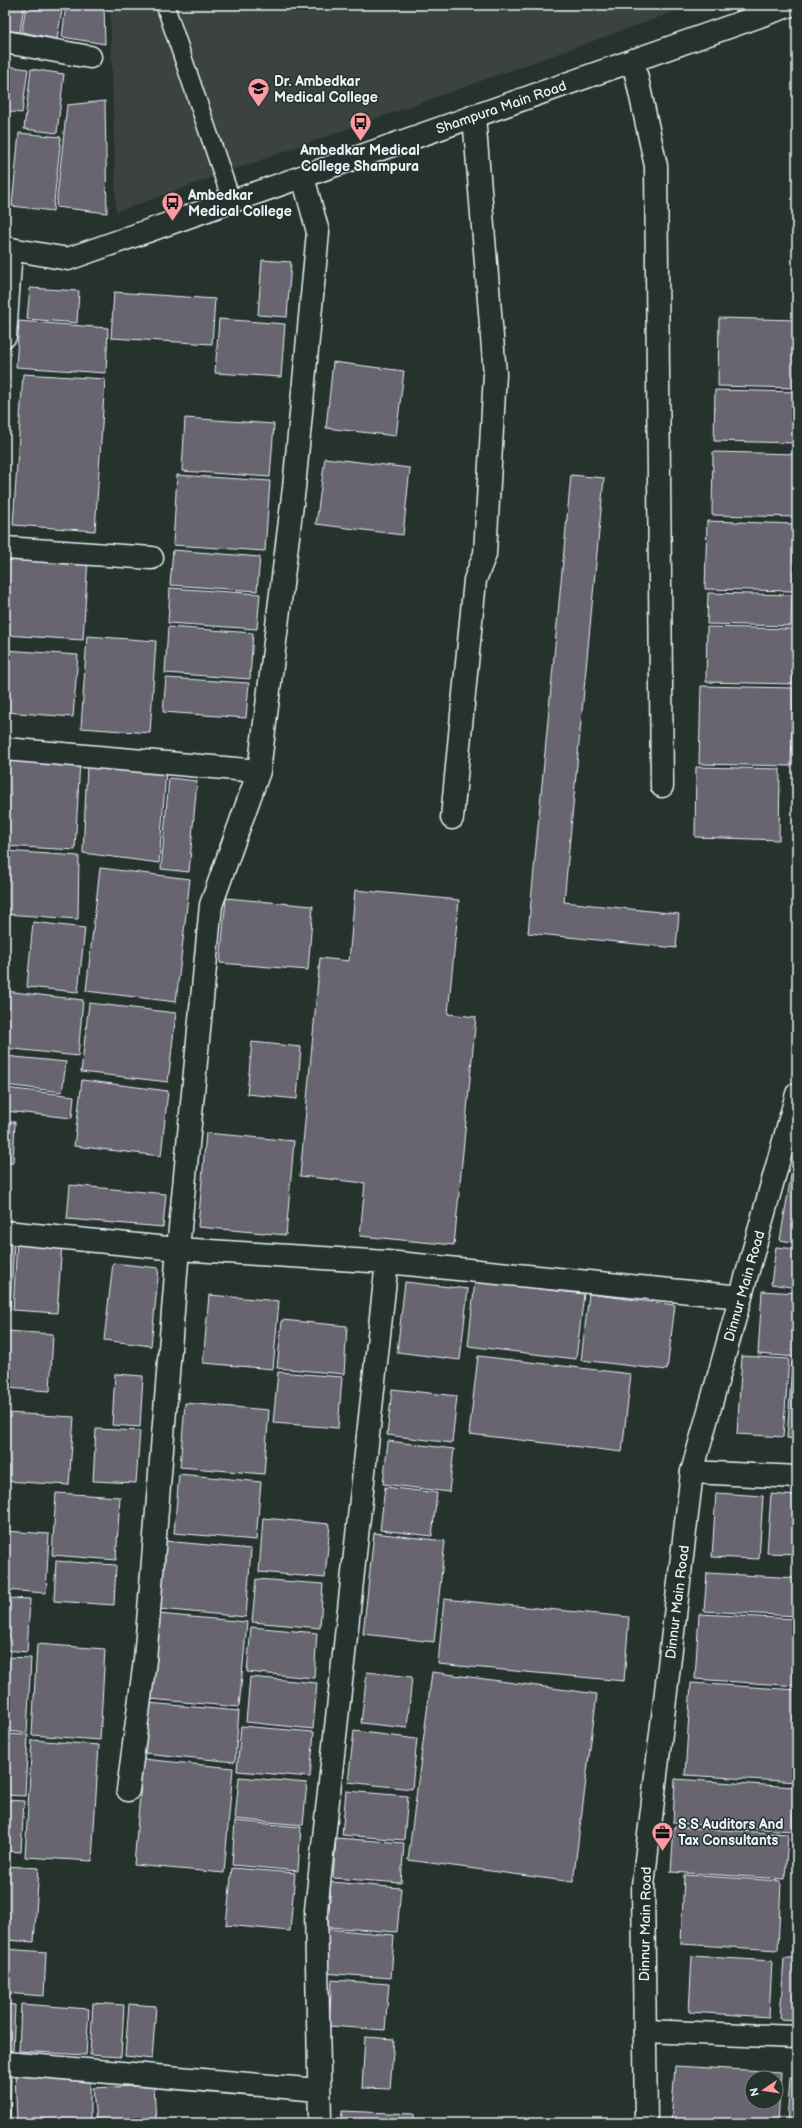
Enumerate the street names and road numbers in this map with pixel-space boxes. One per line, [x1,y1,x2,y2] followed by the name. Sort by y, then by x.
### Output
[434,77,569,138] street label: Shampura Main Road
[721,1229,768,1344] street label: Dinnur Main Road
[662,1544,693,1660] street label: Dinnur Main Road
[636,1867,655,1981] street label: Dinnur Main Road

